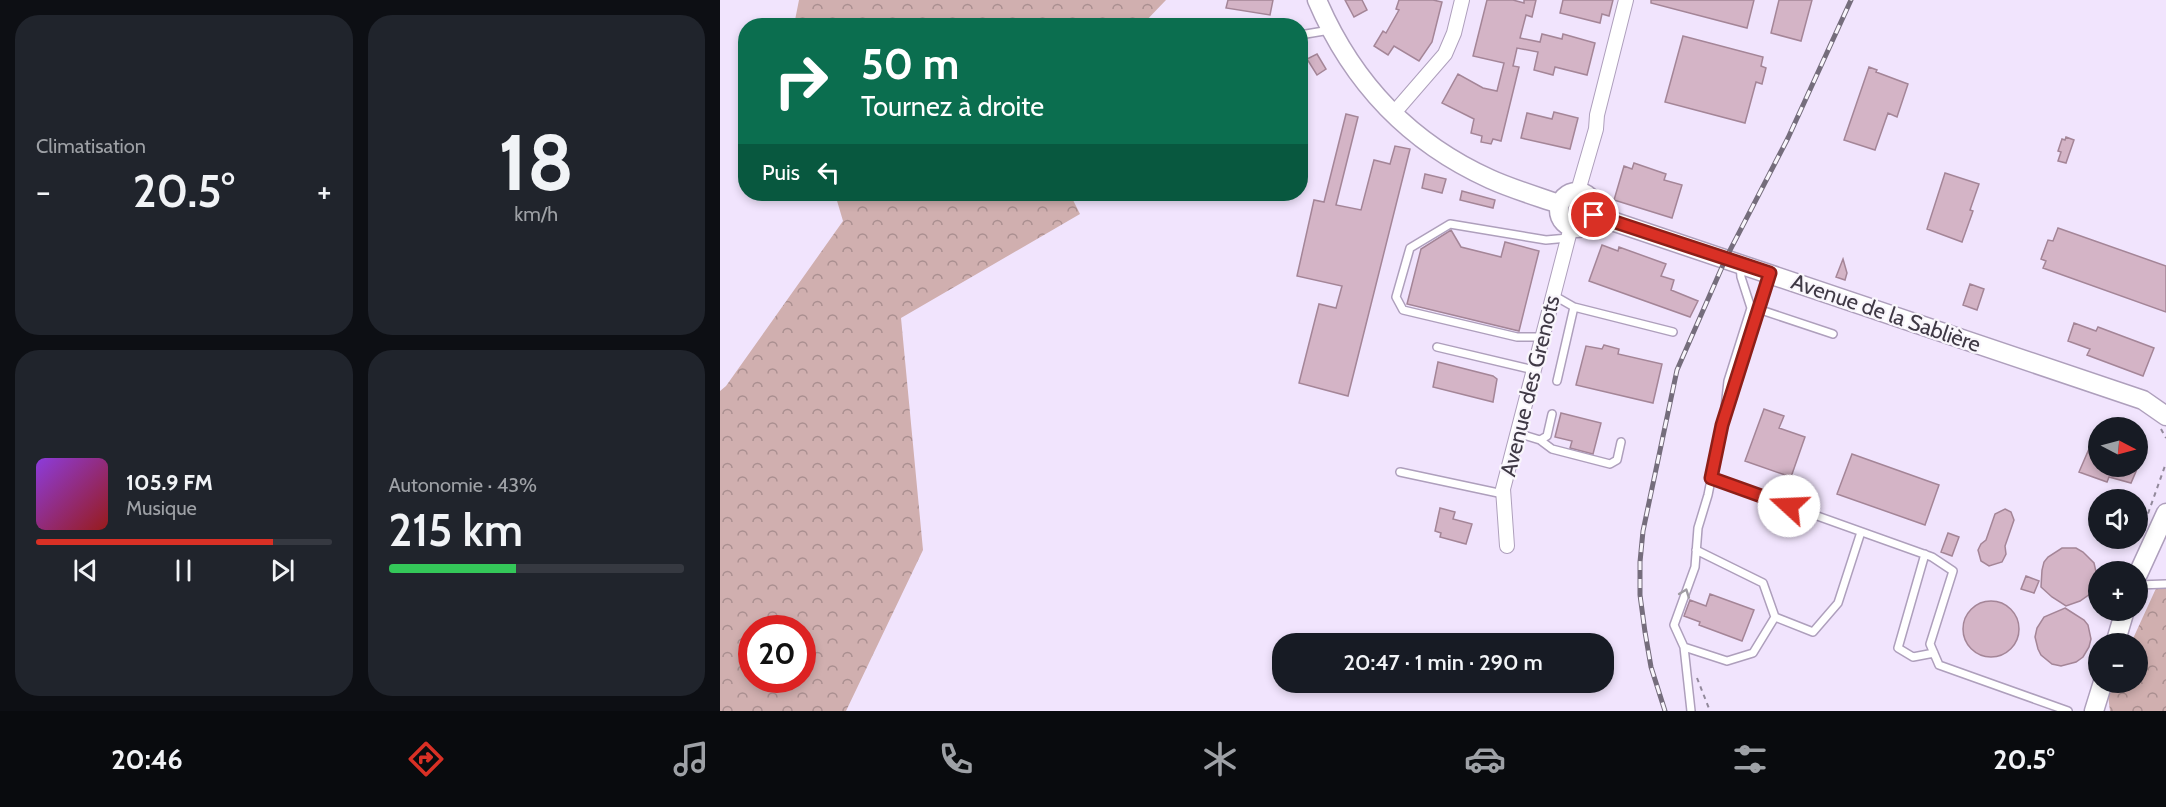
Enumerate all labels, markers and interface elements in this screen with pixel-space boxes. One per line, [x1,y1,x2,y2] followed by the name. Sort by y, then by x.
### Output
[861,38,959,90] text: 50 m
[762,42,840,120] icon: right
[861,90,1044,123] text: Tournez à droite
[498,115,574,210] text: 18
[36,134,146,158] text: Climatisation
[812,156,845,189] icon: left
[762,159,800,186] text: Puis
[133,164,235,218] text: 20.5°
[36,171,51,211] text: −
[317,171,332,211] text: +
[1568,189,1619,240] pin
[1577,198,1610,231] icon: arrive
[514,202,558,226] text: km/h
[1788,268,1984,358] street label: Avenue de la Sablière
[1494,293,1566,479] street label: Avenue des Grenots
[2088,417,2148,477] north arrow
[2088,417,2148,693] map controls
[126,469,213,496] text: 105.9 FM
[389,473,537,497] text: Autonomie · 43%
[1757,474,1821,538] position arrow
[2088,489,2148,549] button: sound
[126,496,197,520] text: Musique
[389,503,523,557] text: 215 km
[69,554,102,587] icon: previous
[167,554,200,587] icon: pause
[266,554,299,587] icon: next
[2088,561,2148,621] button: +
[1678,588,1691,599] one-way arrow
[738,615,816,693] speed limit sign: 20
[2088,633,2148,693] button: −
[1343,649,1543,676] text: 20:47 · 1 min · 290 m
[405,738,447,780] icon: directions
[670,738,712,780] icon: music
[935,738,977,780] icon: phone
[1199,738,1241,780] icon: climate
[1464,738,1506,780] icon: car
[1729,738,1771,780] icon: filters
[111,743,183,776] text: 20:46
[1993,743,2055,776] text: 20.5°

